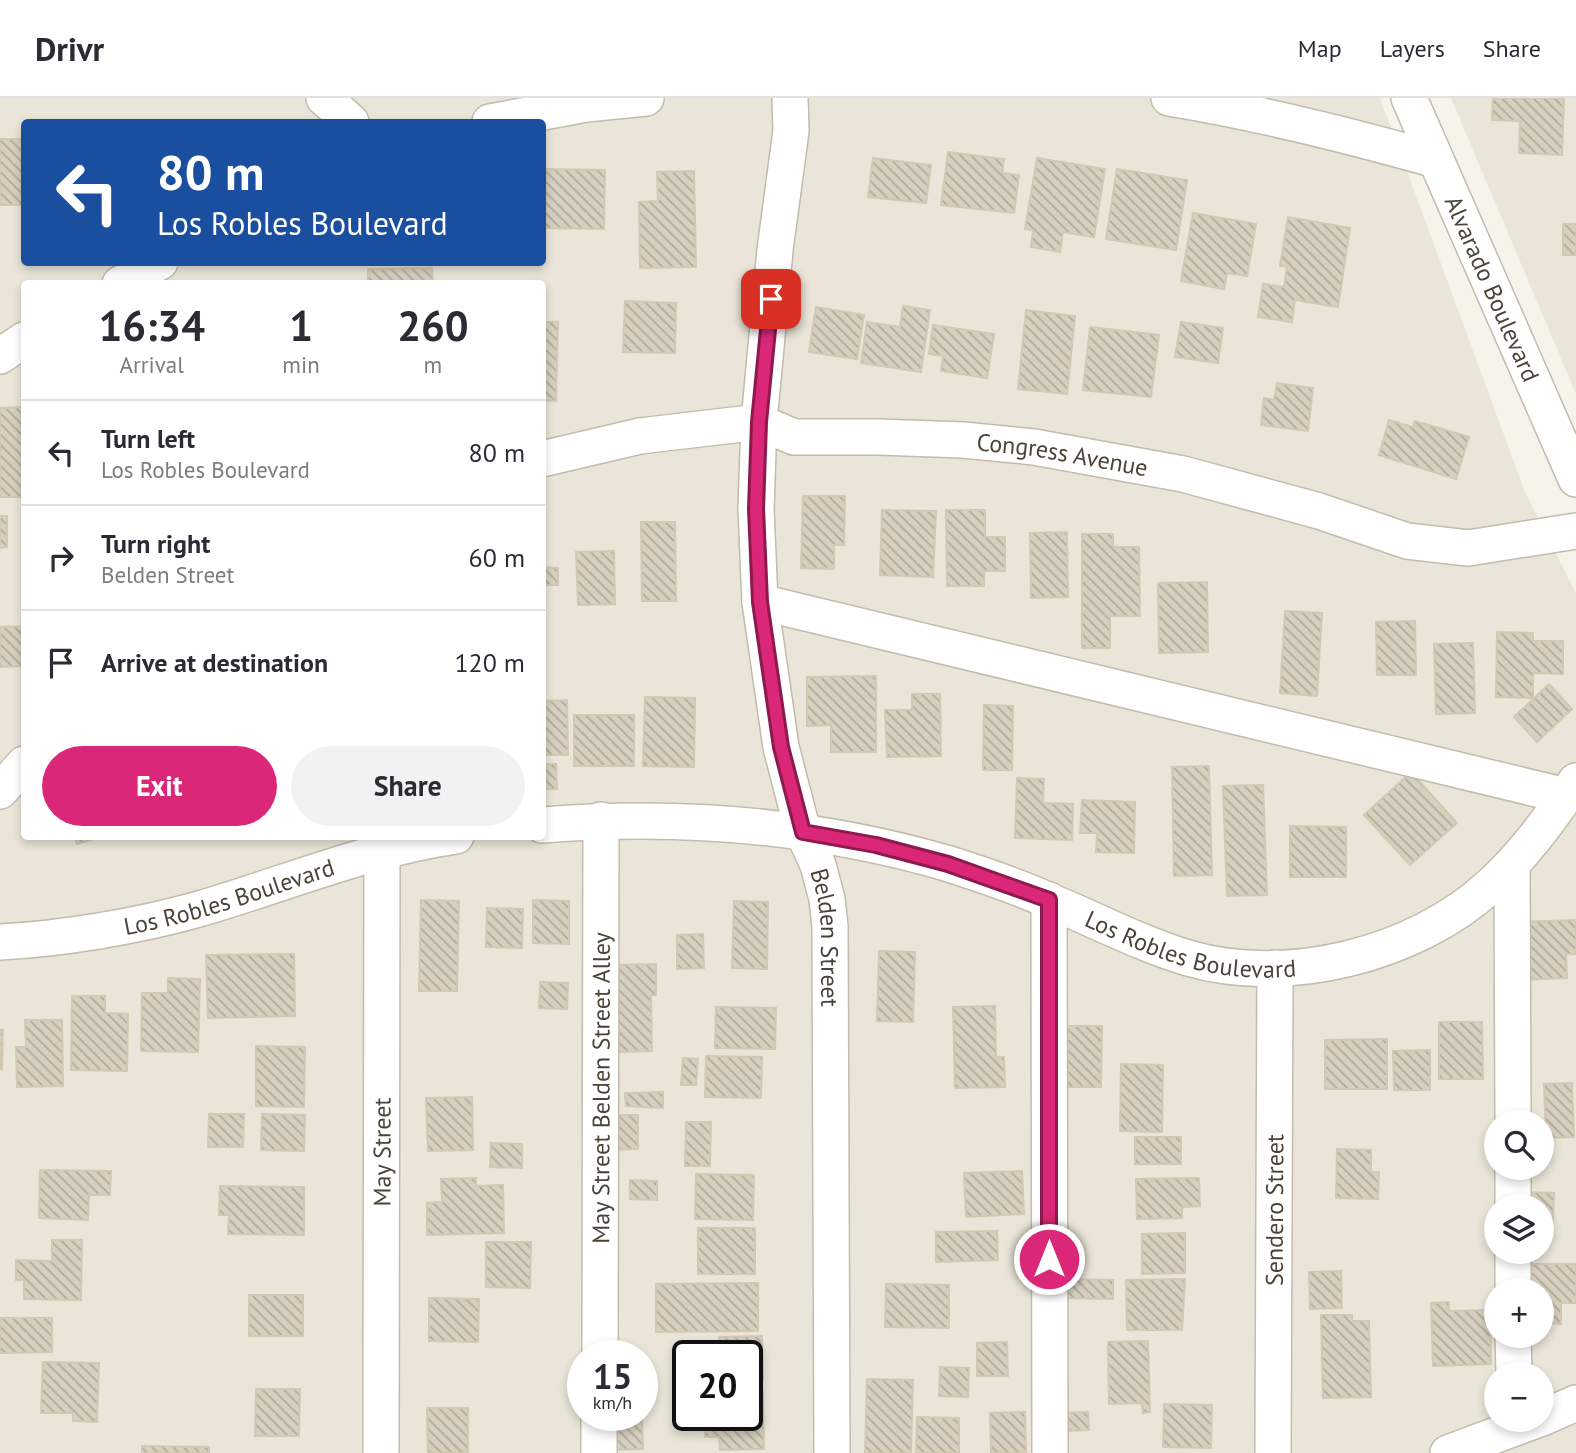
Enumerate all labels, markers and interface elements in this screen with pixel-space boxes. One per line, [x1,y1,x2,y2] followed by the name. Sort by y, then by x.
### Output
[35,27,104,70] text: Drivr
[1298,33,1342,64] text: Map
[1380,33,1445,64] text: Layers
[1483,33,1541,64] text: Share
[157,140,264,204] text: 80 m
[42,147,133,238] icon: left
[1438,191,1547,386] street label: Alvarado Boulevard
[157,202,448,244] text: Los Robles Boulevard
[741,269,801,329] pin
[752,280,790,318] icon: arrive
[98,298,205,353] text: 16:34
[289,298,313,353] text: 1
[397,298,469,353] text: 260
[119,350,184,379] text: Arrival
[282,350,320,379] text: min
[424,350,442,379] text: m
[101,422,195,455] text: Turn left
[975,426,1150,483] street label: Congress Avenue
[42,434,80,472] icon: left
[469,436,525,469] text: 80 m
[101,455,310,484] text: Los Robles Boulevard
[101,527,210,560] text: Turn right
[42,539,80,577] icon: right
[469,541,525,574] text: 60 m
[101,560,234,589] text: Belden Street
[42,644,80,682] icon: arrive
[101,646,328,679] text: Arrive at destination
[454,646,525,679] text: 120 m
[42,746,277,826] button: Exit
[291,746,525,826] button: Share
[121,851,338,942] street label: Los Robles Boulevard
[804,865,846,1007] street label: Belden Street
[1081,903,1297,984] street label: Los Robles Boulevard
[585,932,616,1244] street label: May Street Belden Street Alley
[366,1097,397,1207] street label: May Street
[1484,1110,1554,1432] map controls
[1484,1110,1554,1180] button: search
[1258,1134,1290,1286] street label: Sendero Street
[1484,1194,1554,1264] button: layers
[1012,1222,1086,1296] position arrow
[1484,1278,1554,1348] button: +
[672,1340,763,1431] speed limit sign: 20
[593,1353,632,1399] text: 15
[1484,1362,1554,1432] button: −
[593,1391,632,1414] text: km/h

